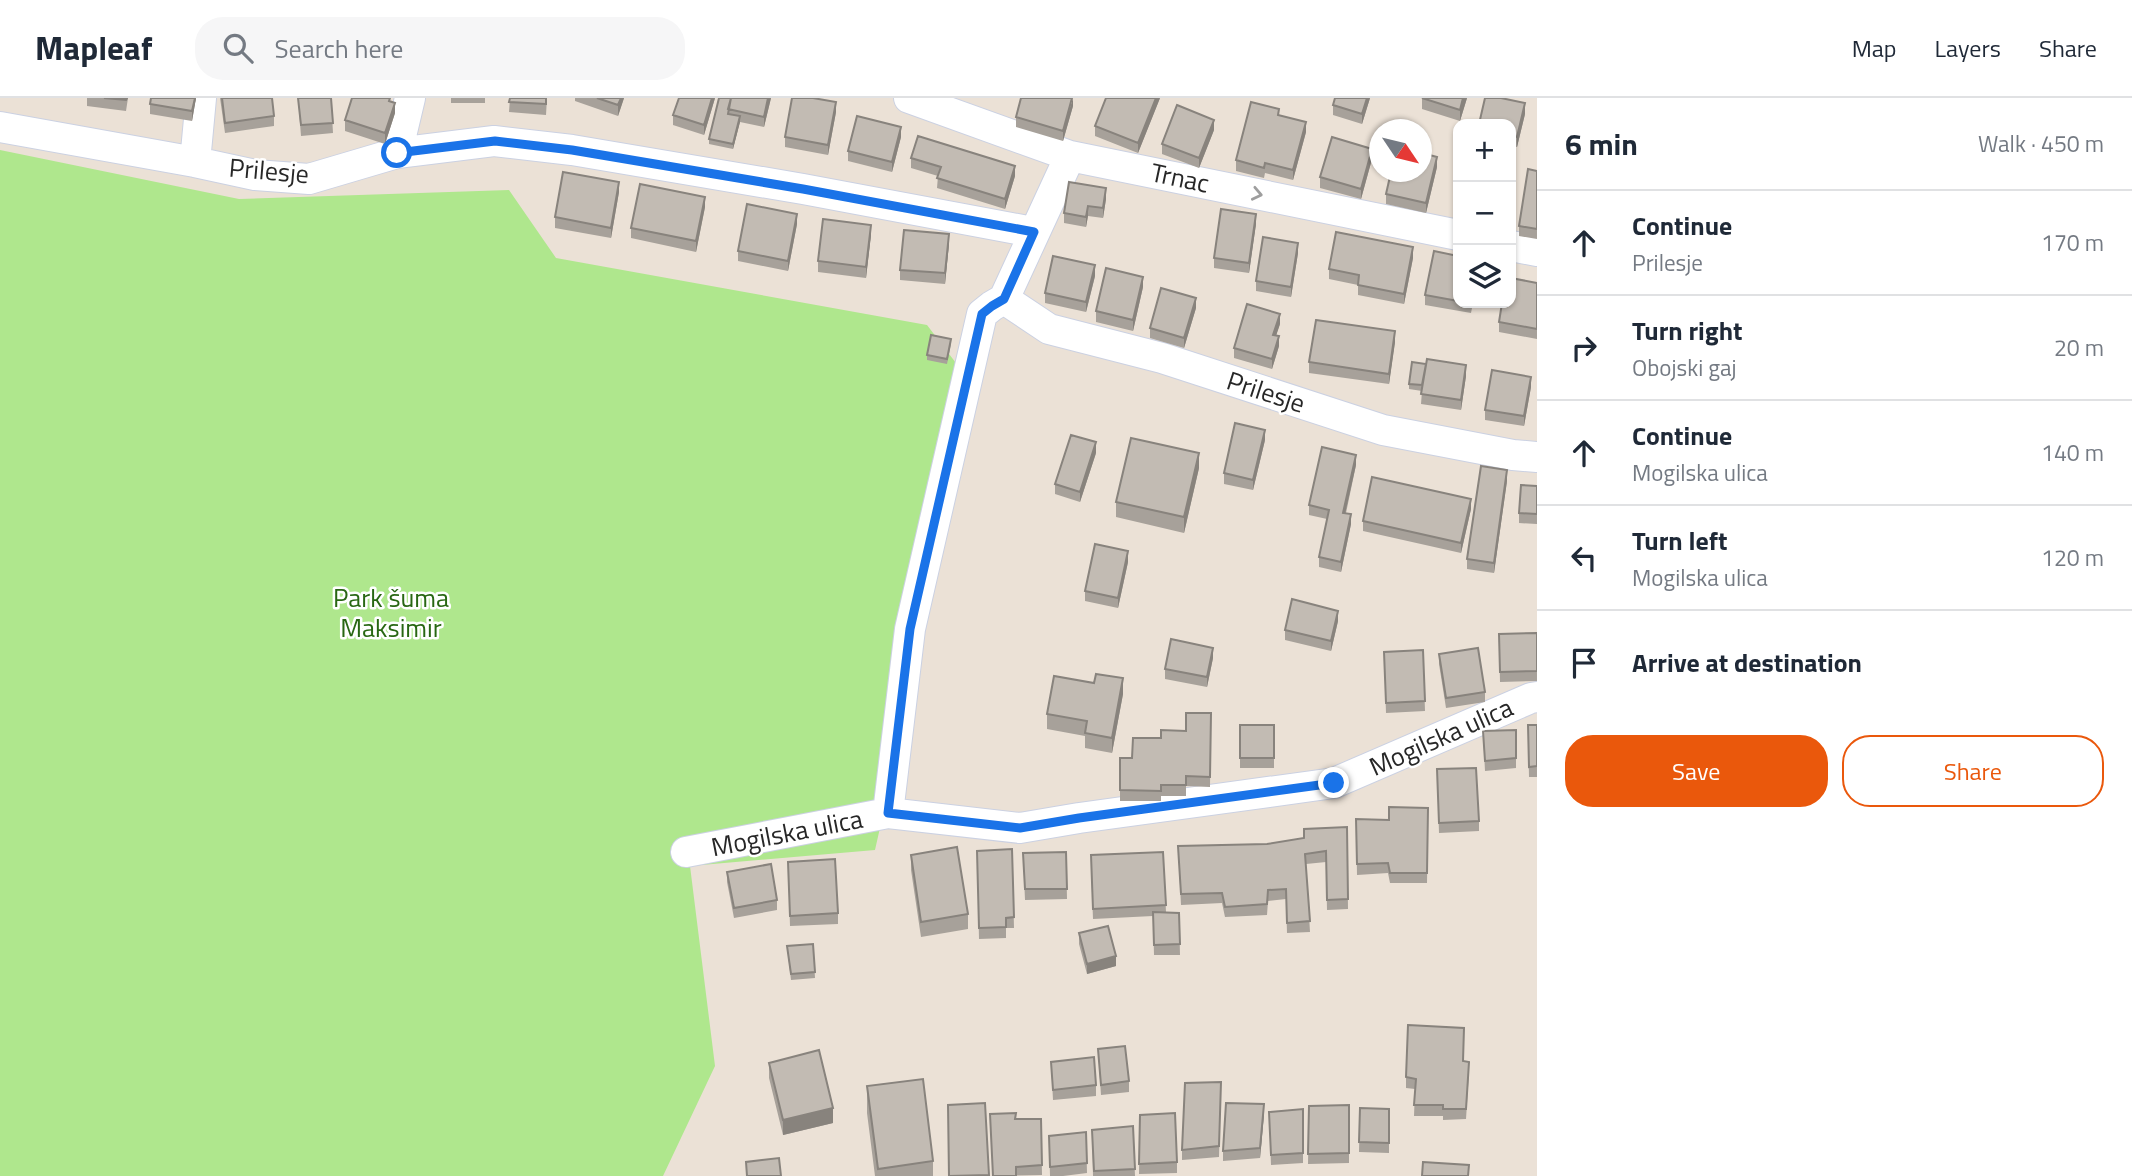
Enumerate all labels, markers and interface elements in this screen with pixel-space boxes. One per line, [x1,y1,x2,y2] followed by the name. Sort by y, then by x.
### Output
[195,17,685,80] search box
[35,23,153,73] text: Mapleaf
[219,29,257,67] icon: search
[275,29,403,68] text: Search here
[1852,30,1897,66] text: Map
[1935,30,2001,66] text: Layers
[2039,30,2097,66] text: Share
[1369,119,1432,182] north arrow
[1453,119,1516,308] map controls
[1453,119,1516,182] button: +
[1565,121,1638,167] text: 6 min
[1978,126,2104,161] text: Walk · 450 m
[381,137,412,168] route start
[227,148,311,193] street label: Prilesje
[1147,152,1213,203] street label: Trnac
[1453,182,1516,245] button: −
[1251,186,1263,201] one-way arrow
[1632,206,1732,245] text: Continue
[1565,224,1603,262] icon: ahead
[2041,225,2104,260] text: 170 m
[1453,245,1516,308] button: layers
[1632,245,1703,280] text: Prilesje
[1632,311,1743,350] text: Turn right
[1565,329,1603,367] icon: right
[2054,330,2104,365] text: 20 m
[1632,350,1737,385] text: Obojski gaj
[1222,361,1310,422] street label: Prilesje
[1632,416,1732,455] text: Continue
[1565,434,1603,472] icon: ahead
[2041,435,2104,470] text: 140 m
[1632,455,1768,490] text: Mogilska ulica
[1632,521,1727,560] text: Turn left
[1565,539,1603,577] icon: left
[2041,540,2104,575] text: 120 m
[1632,560,1768,595] text: Mogilska ulica
[333,578,449,647] park label: Park šuma Maksimir
[1632,643,1862,682] text: Arrive at destination
[1565,644,1603,682] icon: arrive
[1363,687,1519,786] street label: Mogilska ulica
[1565,735,1828,807] button: Save
[1842,735,2104,807] button: Share
[1318,767,1349,798] route end
[708,799,866,866] street label: Mogilska ulica

